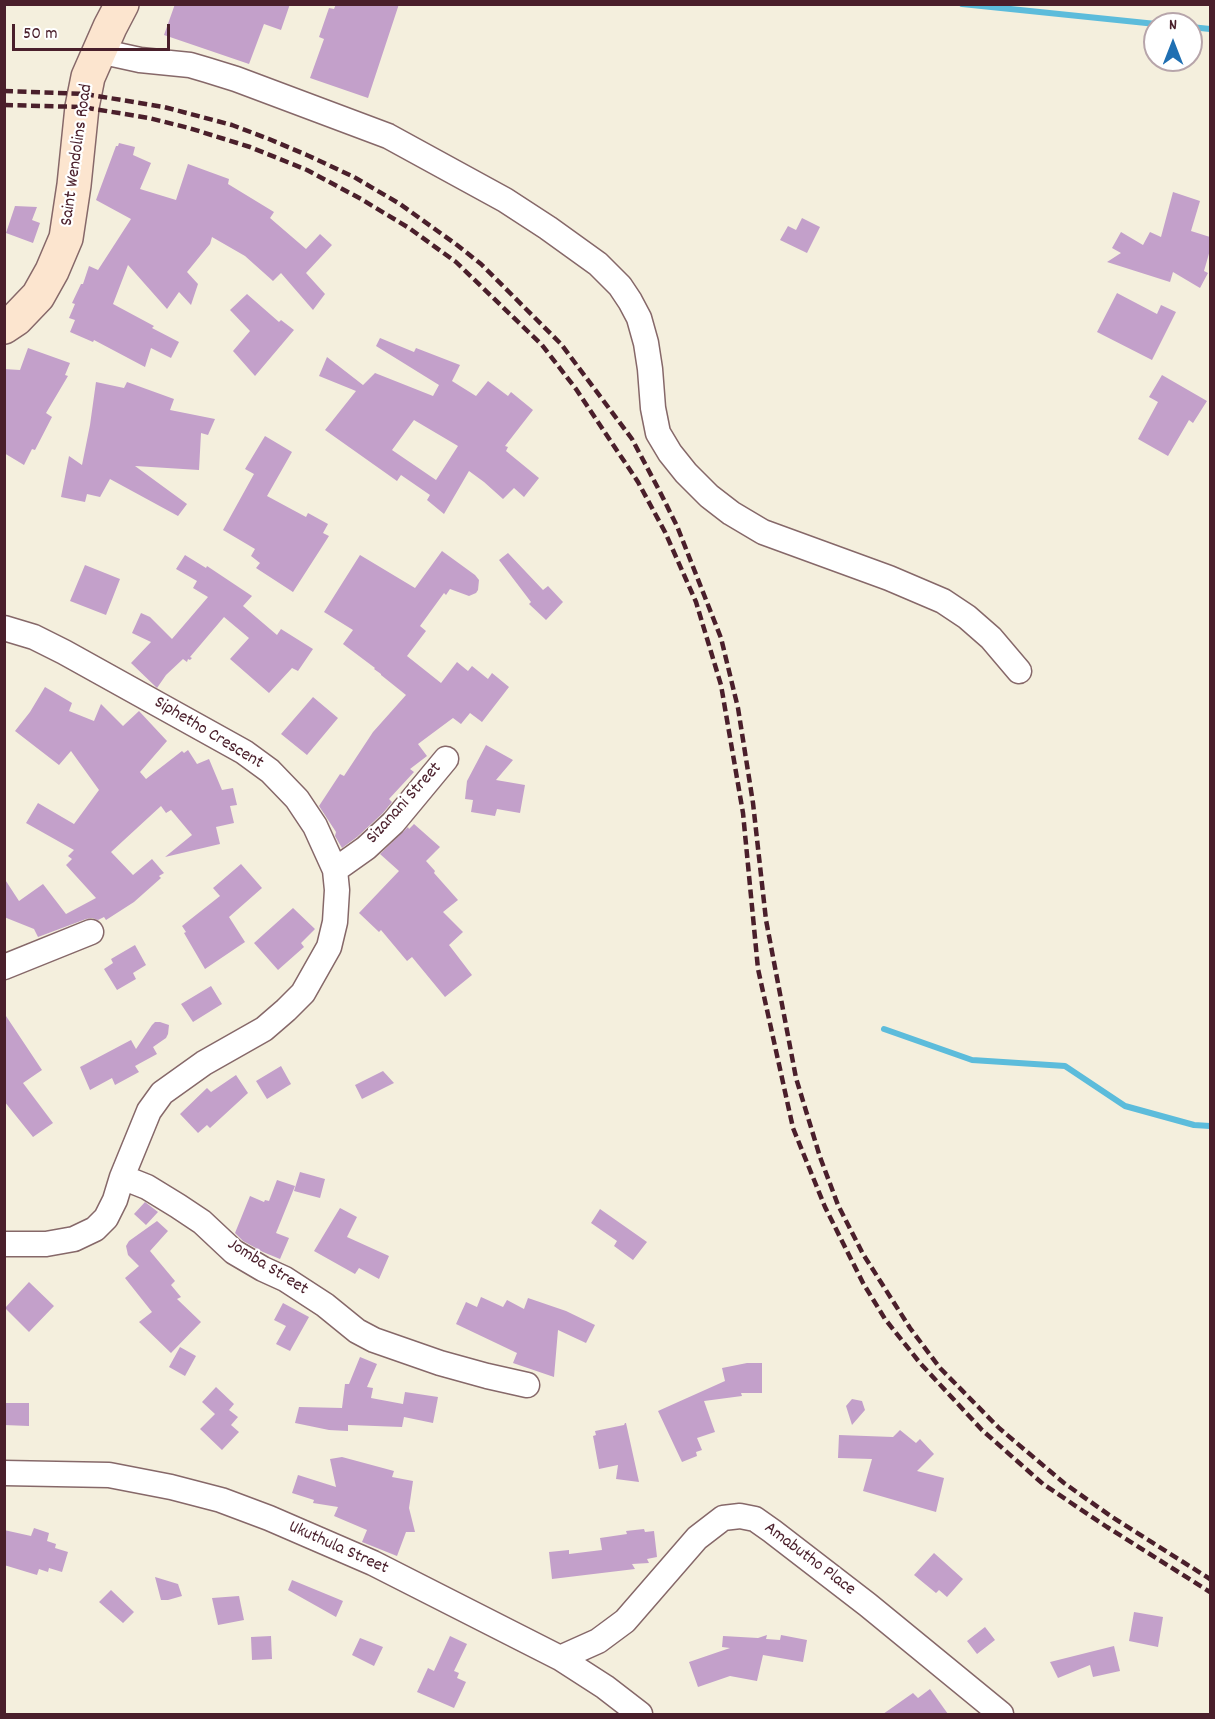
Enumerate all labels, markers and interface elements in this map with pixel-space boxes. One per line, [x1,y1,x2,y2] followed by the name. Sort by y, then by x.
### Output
[15,12,172,50] scale bar
[1143,12,1203,72] north arrow
[1169,14,1177,37] text: N
[23,22,58,47] text: 50 m
[57,83,99,227] street label: Saint Wendolins Road
[149,693,267,775] street label: Siphetho Crescent
[363,759,447,849] street label: Sizanani Street
[223,1235,311,1301] street label: Jomba Street
[285,1517,391,1581] street label: Ukuthula Street
[759,1518,859,1602] street label: Amabutho Place

